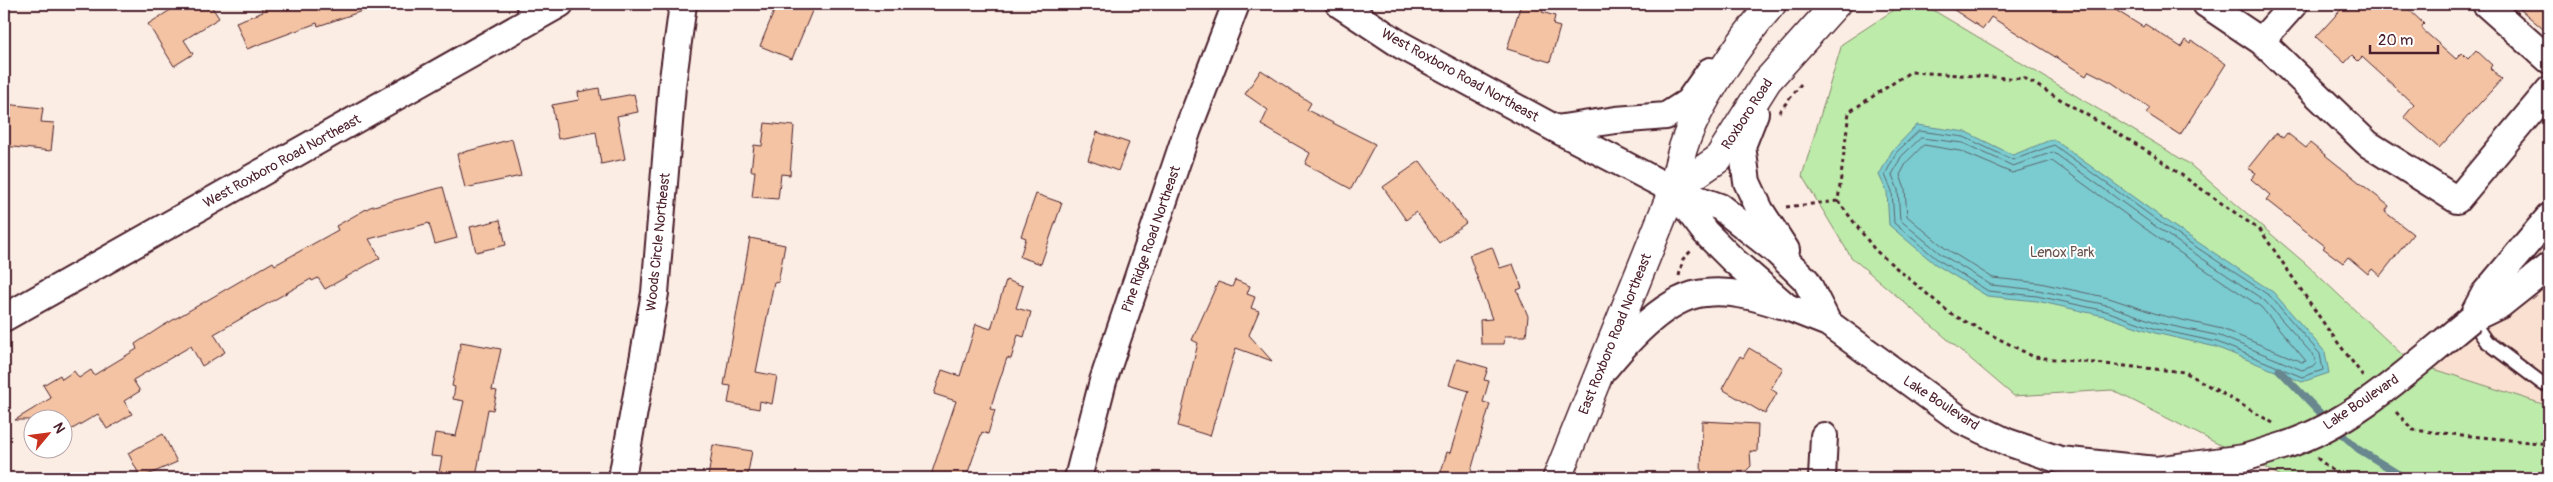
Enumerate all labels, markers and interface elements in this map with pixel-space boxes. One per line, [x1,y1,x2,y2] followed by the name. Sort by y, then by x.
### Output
[2370,22,2438,54] scale bar
[1378,25,1542,126] street label: West Roxboro Road Northeast
[2378,31,2413,50] text: 20 m
[1718,75,1776,153] street label: Roxboro Road
[200,110,364,211] street label: West Roxboro Road Northeast
[1118,163,1184,314] street label: Pine Ridge Road Northeast
[642,172,674,312] street label: Woods Circle Northeast
[2030,244,2094,261] park label: Lenox Park
[1575,251,1655,417] street label: East Roxboro Road Northeast
[2320,370,2402,433] street label: Lake Boulevard
[1900,372,1982,434] street label: Lake Boulevard
[22,410,72,460] north arrow
[49,420,69,436] text: N

